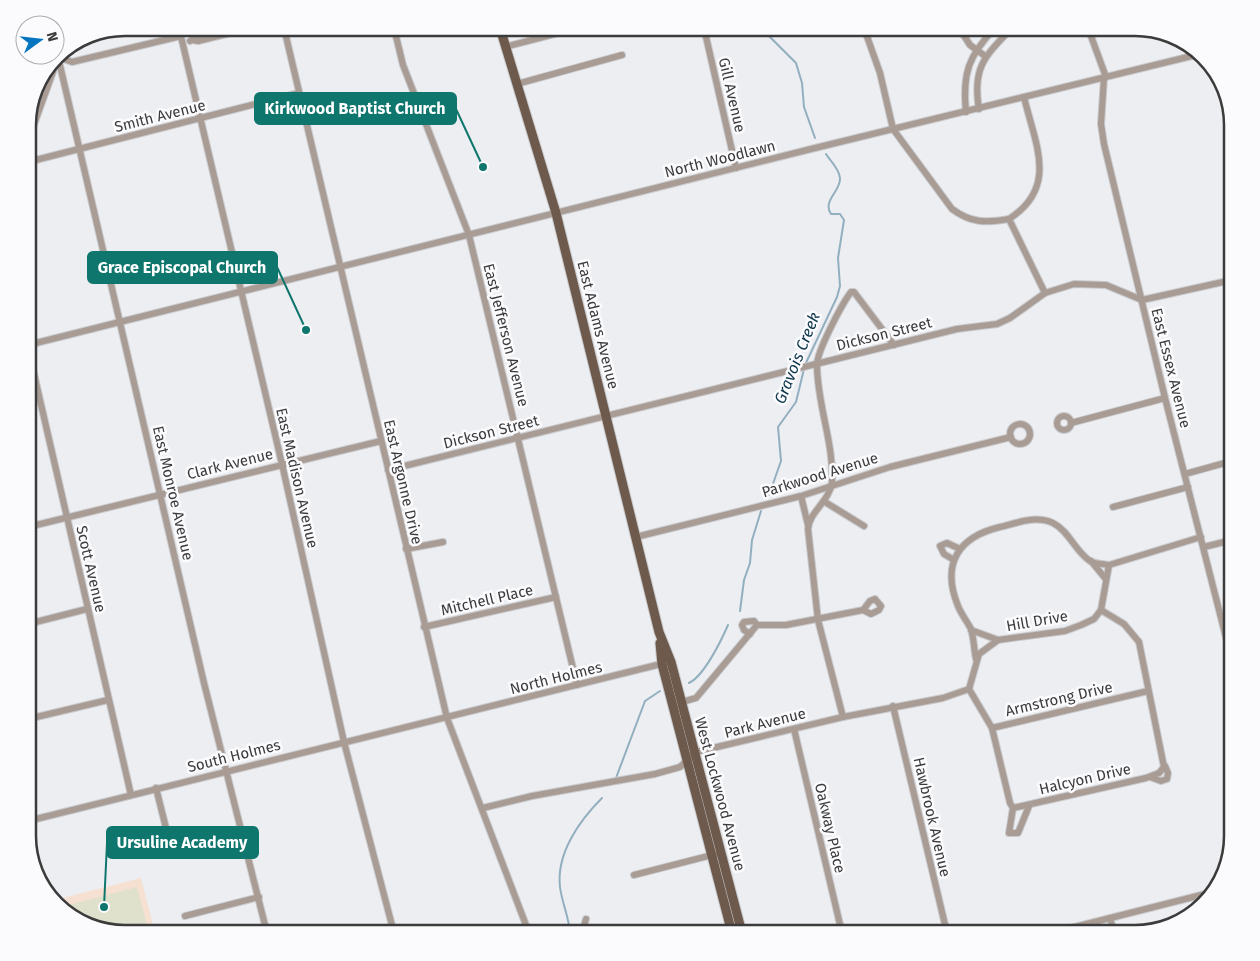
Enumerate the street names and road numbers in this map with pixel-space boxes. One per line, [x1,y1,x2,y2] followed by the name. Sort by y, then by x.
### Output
[715,56,749,134] street label: Gill Avenue
[113,96,207,136] street label: Smith Avenue
[663,137,777,181] street label: North Woodlawn
[573,259,623,391] street label: East Adams Avenue
[479,262,533,408] street label: East Jefferson Avenue
[1147,306,1195,430] street label: East Essex Avenue
[834,313,934,355] street label: Dickson Street
[272,406,322,550] street label: East Madison Avenue
[441,411,541,453] street label: Dickson Street
[380,418,426,546] street label: East Argonne Drive
[149,424,197,562] street label: East Monroe Avenue
[185,445,275,483] street label: Clark Avenue
[760,449,880,501] street label: Parkwood Avenue
[72,524,110,614] street label: Scott Avenue
[439,581,535,619] street label: Mitchell Place
[1005,607,1069,635] street label: Hill Drive
[508,658,604,698] street label: North Holmes
[1004,678,1114,720] street label: Armstrong Drive
[722,704,808,742] street label: Park Avenue
[691,715,749,873] street label: West Lockwood Avenue
[186,736,282,776] street label: South Holmes
[909,755,955,879] street label: Hawbrook Avenue
[1037,760,1133,798] street label: Halcyon Drive
[811,781,849,875] street label: Oakway Place

